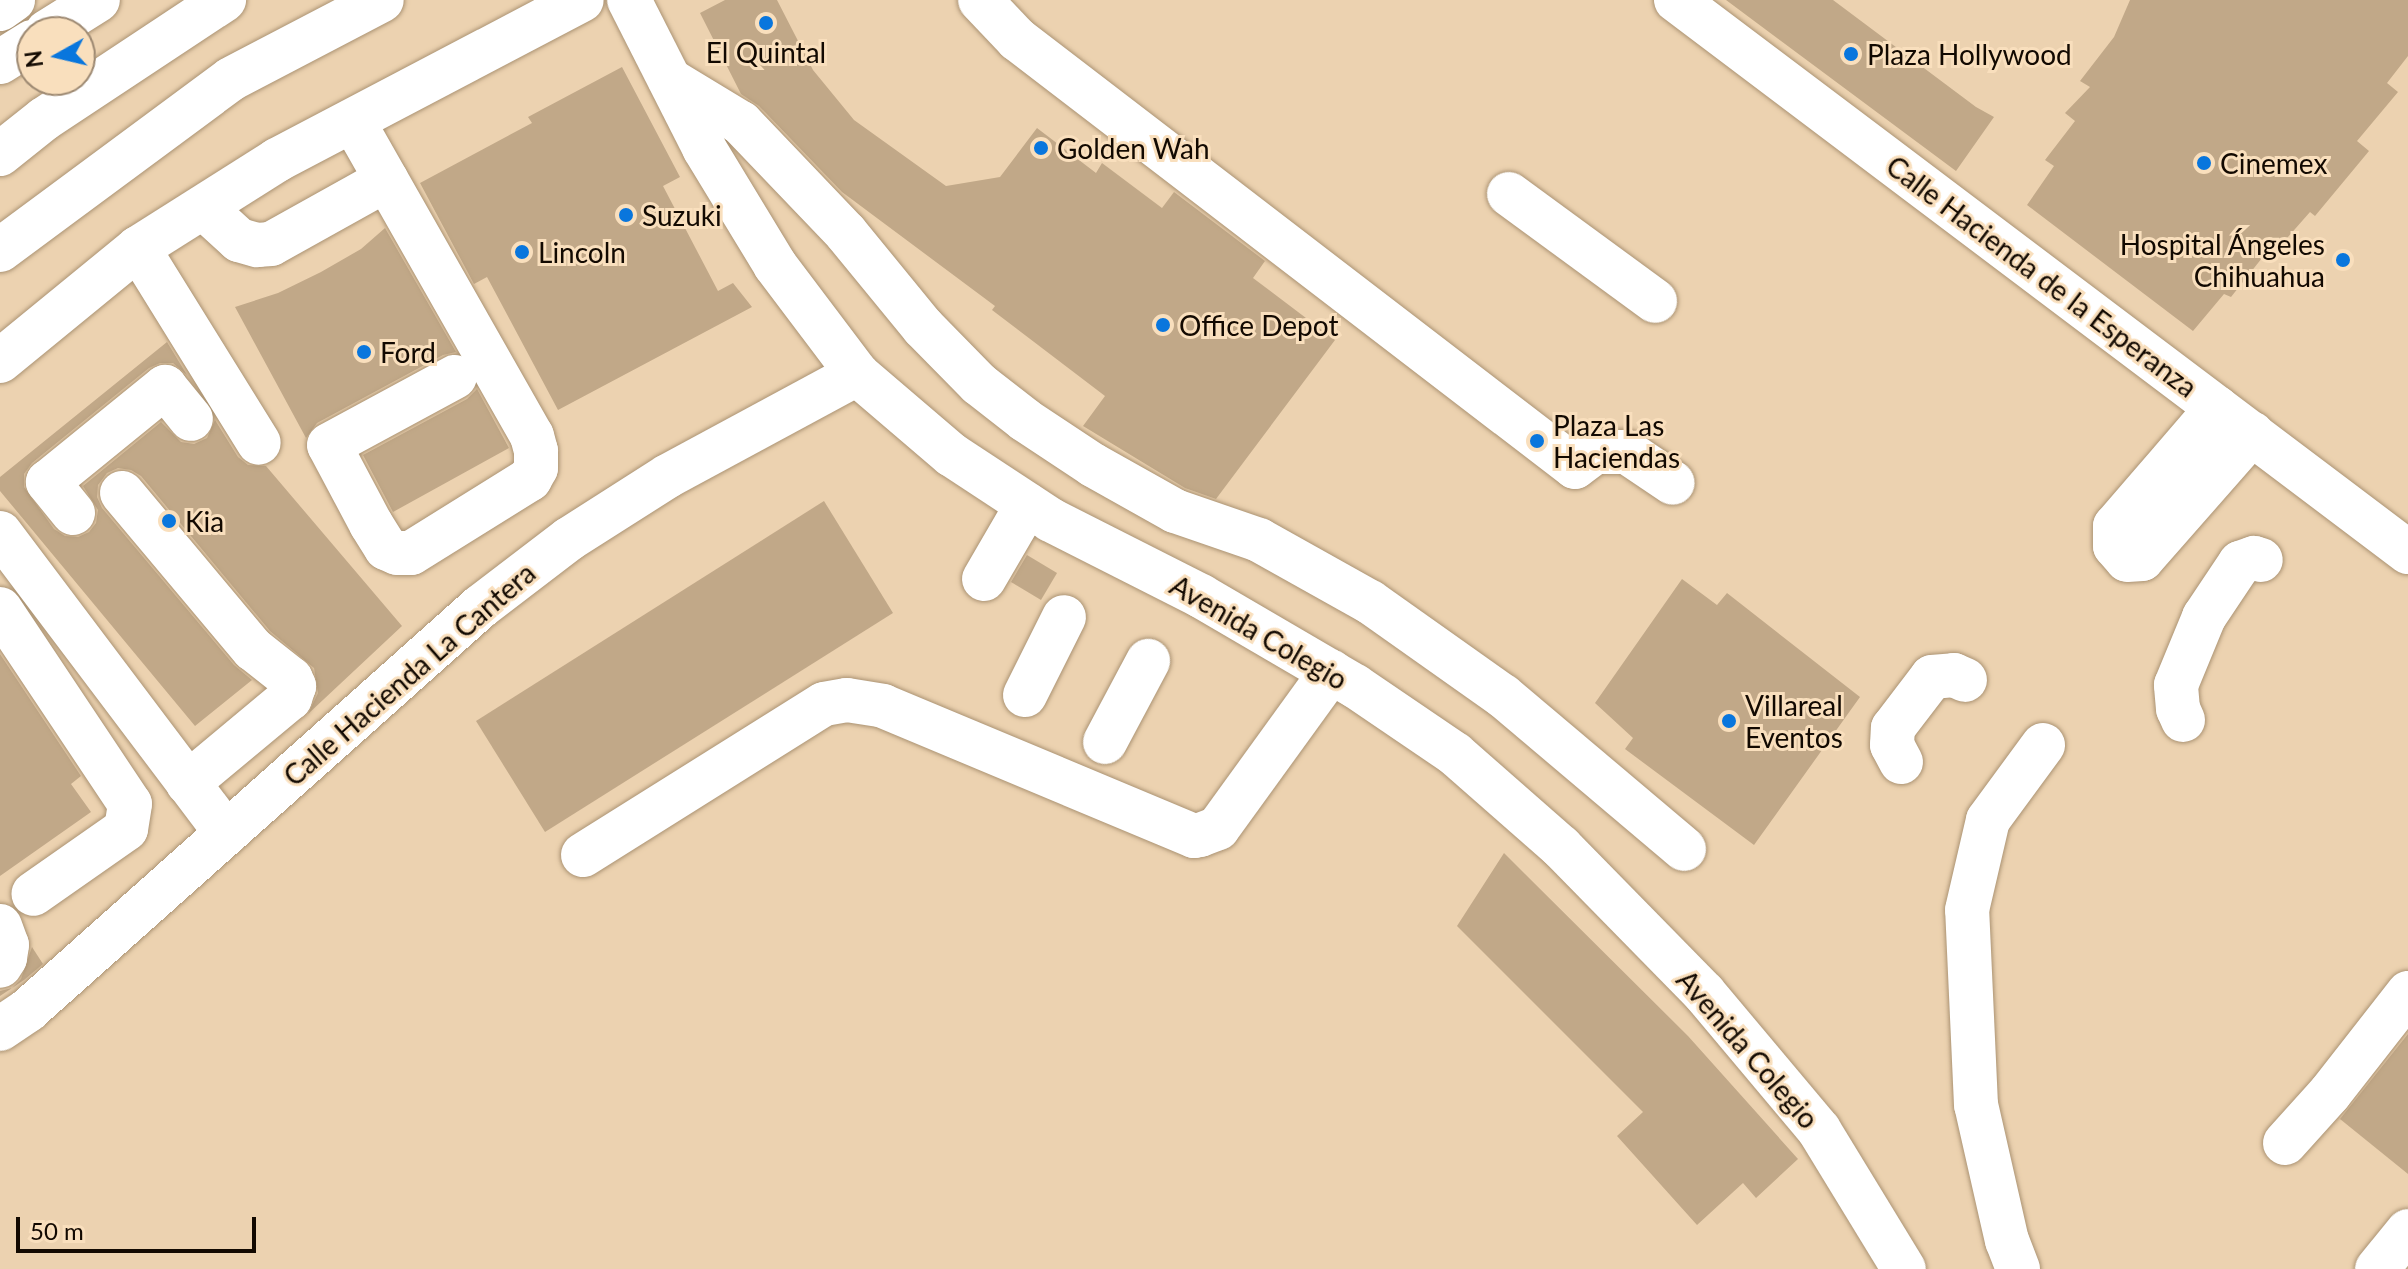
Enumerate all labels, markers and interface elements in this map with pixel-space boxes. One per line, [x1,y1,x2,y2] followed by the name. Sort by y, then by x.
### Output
[757,14,775,32] marker: El Quintal
[16,16,96,96] north arrow
[706,35,826,69] place label: El Quintal
[1867,37,2072,71] place label: Plaza Hollywood
[1842,45,1860,63] marker: Plaza Hollywood
[19,49,48,69] text: N
[1057,131,1210,165] place label: Golden Wah
[1032,139,1050,157] marker: Golden Wah
[2220,146,2327,180] place label: Cinemex
[1880,148,2204,404] street label: Calle Hacienda de la Esperanza
[2195,154,2213,172] marker: Cinemex
[642,198,722,232] place label: Suzuki
[617,206,635,224] marker: Suzuki
[2119,227,2325,293] place label: Hospital Ángeles Chihuahua
[538,235,626,269] place label: Lincoln
[513,243,531,261] marker: Lincoln
[2332,249,2354,271] marker: Hospital Ángeles Chihuahua
[1179,308,1338,342] place label: Office Depot
[1154,316,1172,334] marker: Office Depot
[380,335,436,369] place label: Ford
[355,343,373,361] marker: Ford
[1553,408,1680,474] place label: Plaza Las Haciendas
[1528,432,1546,450] marker: Plaza Las Haciendas
[185,504,224,538] place label: Kia
[160,512,178,530] marker: Kia
[276,556,542,792] street label: Calle Hacienda La Cantera
[1165,568,1353,696] street label: Avenida Colegio
[1745,688,1843,754] place label: Villareal Eventos
[1720,712,1738,730] marker: Villareal Eventos
[1670,963,1826,1135] street label: Avenida Colegio
[20,1201,260,1251] scale bar
[30,1216,84,1245] text: 50 m

